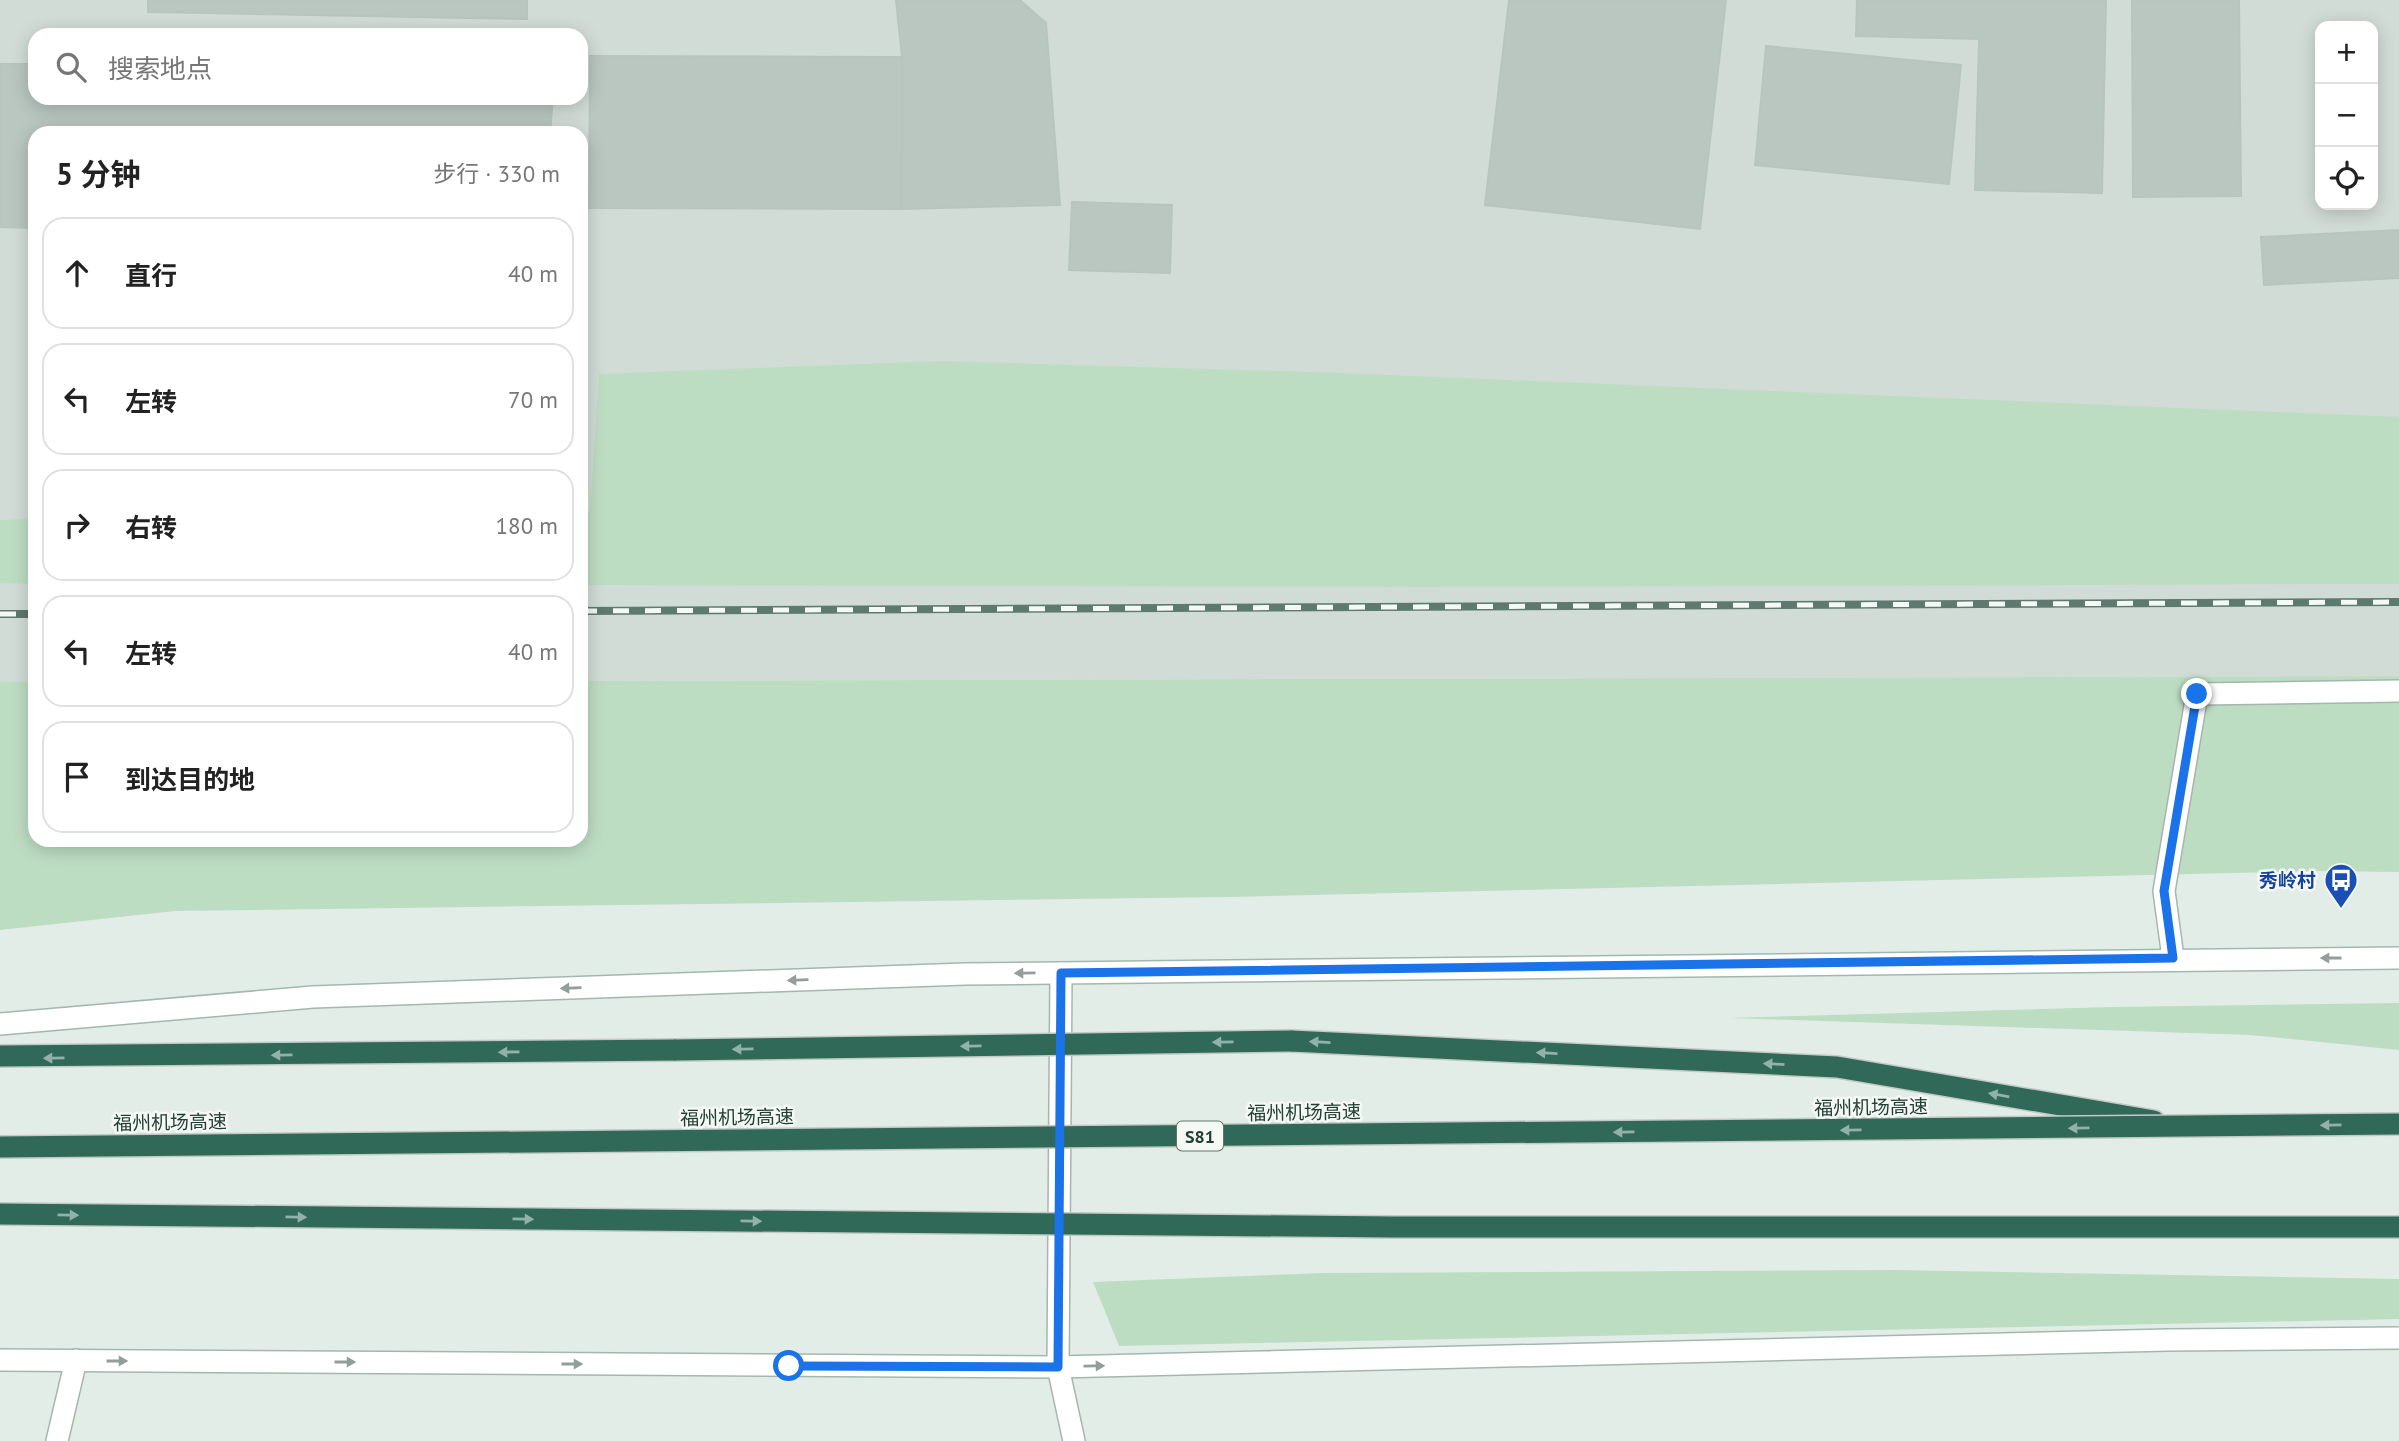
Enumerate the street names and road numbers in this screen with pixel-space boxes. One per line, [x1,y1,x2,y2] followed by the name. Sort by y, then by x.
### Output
[1814,1094,1928,1120] street label: 福州机场高速
[1247,1099,1361,1125] street label: 福州机场高速
[680,1104,794,1130] street label: 福州机场高速
[113,1109,227,1135] street label: 福州机场高速
[1177,1121,1223,1150] road number: S81

